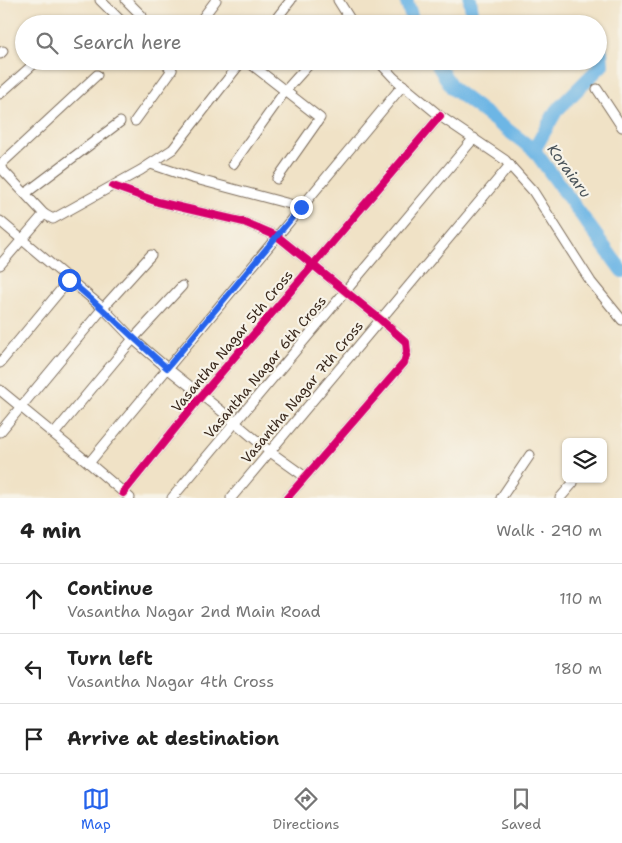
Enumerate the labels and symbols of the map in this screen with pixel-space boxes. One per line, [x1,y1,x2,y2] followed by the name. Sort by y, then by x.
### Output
[543,140,596,202] water label: Koraiaru
[290,196,313,219] route end
[167,266,297,416] street label: Vasantha Nagar 5th Cross
[58,269,81,292] route start
[200,292,330,442] street label: Vasantha Nagar 6th Cross
[237,317,367,467] street label: Vasantha Nagar 7th Cross

